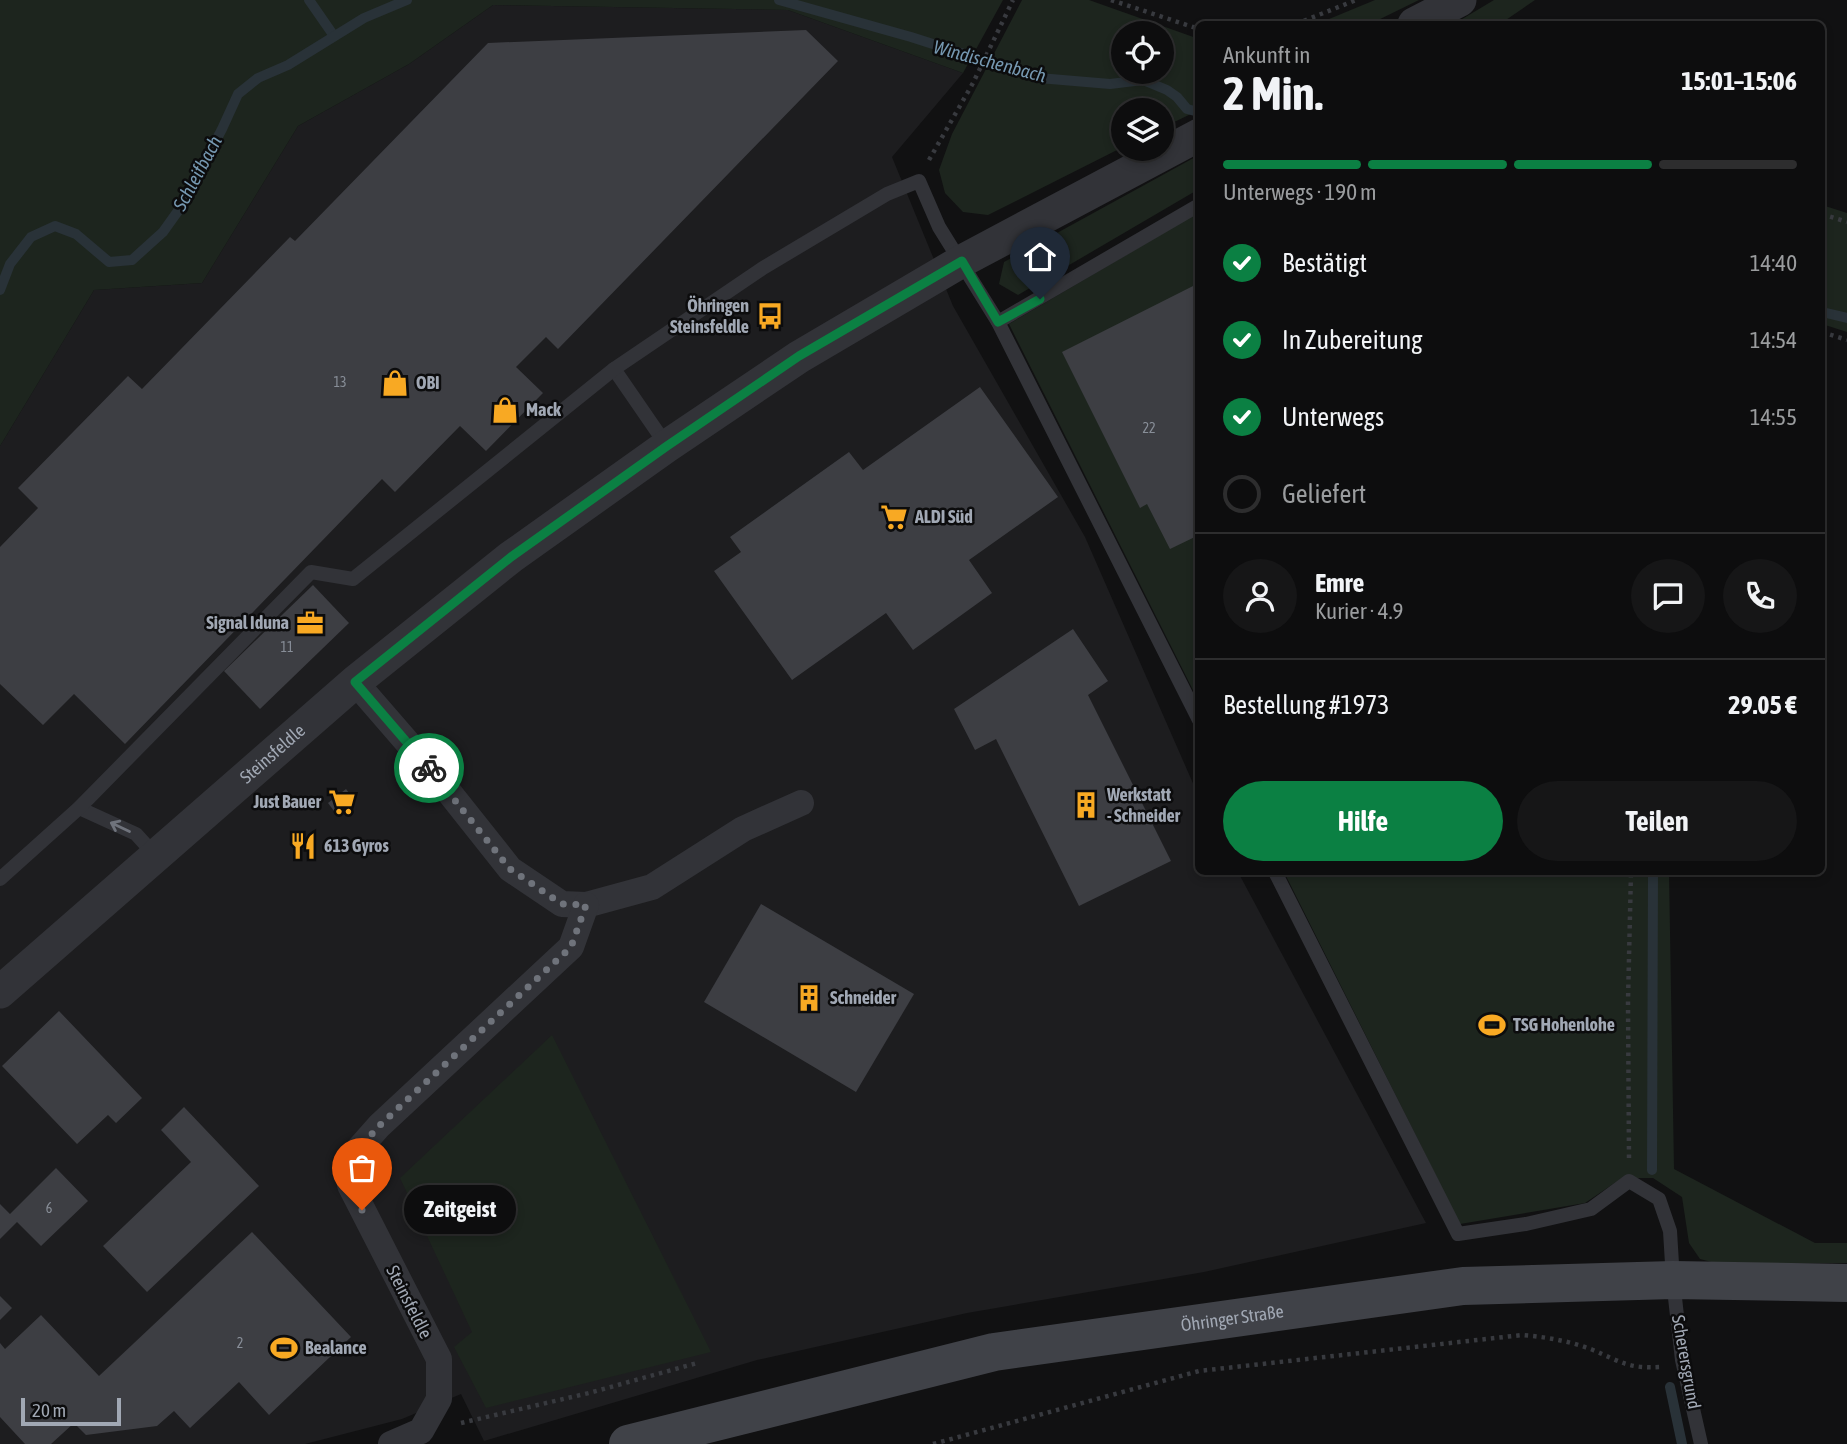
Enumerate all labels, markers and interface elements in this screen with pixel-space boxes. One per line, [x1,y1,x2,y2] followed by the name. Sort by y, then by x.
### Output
[1111,21,1174,161] map controls
[1111,21,1174,84] button: locate
[931,35,1049,87] water label: Windischenbach
[1223,42,1310,68] text: Ankunft in
[1681,66,1797,96] text: 15:01–15:06
[1223,67,1323,120] text: 2 Min.
[1111,98,1174,161] button: layers
[168,132,226,215] water label: Schleifbach
[1223,179,1377,205] text: Unterwegs · 190 m
[1010,227,1070,299] pin
[1021,238,1059,276] icon: home
[1223,244,1261,282] icon: check
[1282,248,1367,278] text: Bestätigt
[1750,250,1797,276] text: 14:40
[670,295,749,337] place label: Öhringen Steinsfeldle
[755,301,785,331] bus stop icon: Öhringen Steinsfeldle
[1223,321,1261,359] icon: check
[1282,325,1422,355] text: In Zubereitung
[1750,327,1797,353] text: 14:54
[380,368,410,398] shop icon: OBI
[416,372,440,393] place label: OBI
[333,374,347,390] house number: 13
[490,395,520,425] shop icon: Mack
[1223,398,1261,436] icon: check
[526,399,562,420] place label: Mack
[1282,402,1384,432] text: Unterwegs
[1750,404,1797,430] text: 14:55
[1142,420,1156,436] house number: 22
[1282,479,1366,509] text: Geliefert
[879,502,909,532] supermarket icon: ALDI Süd
[914,506,973,527] place label: ALDI Süd
[1223,559,1297,633] button: person
[1631,559,1705,633] button: chat
[1723,559,1797,633] button: phone
[1315,568,1364,598] text: Emre
[1315,598,1403,624] text: Kurier · 4.9
[295,608,325,638] office icon: Signal Iduna
[206,612,289,633] place label: Signal Iduna
[280,639,294,655] house number: 11
[1223,690,1389,720] text: Bestellung #1973
[1728,690,1797,720] text: 29.05 €
[236,720,309,787] street label: Steinsfeldle
[394,733,464,803] courier
[410,749,448,787] icon: bike
[1223,781,1503,861] button: Hilfe
[1517,781,1797,861] button: Teilen
[1106,784,1181,826] place label: Werkstatt - Schneider
[327,787,357,817] supermarket icon: Just Bauer
[1071,790,1101,820] building icon: Werkstatt - Schneider
[252,791,322,812] place label: Just Bauer
[110,820,131,833] one-way arrow
[288,831,318,861] restaurant icon: 613 Gyros
[324,835,390,856] place label: 613 Gyros
[794,983,824,1013] building icon: Schneider
[830,987,897,1008] place label: Schneider
[1477,1010,1507,1040] sports icon: TSG Hohenlohe
[1513,1014,1615,1035] place label: TSG Hohenlohe
[332,1138,392,1210] pin
[343,1149,381,1187] icon: bag
[404,1186,516,1234] callout: Zeitgeist
[424,1196,496,1222] text: Zeitgeist
[46,1200,53,1216] house number: 6
[382,1262,437,1342] street label: Steinsfeldle
[1179,1300,1285,1336] street label: Öhringer Straße
[1668,1313,1705,1411] street label: Scherersgrund
[269,1333,299,1363] sports icon: Bealance
[237,1335,243,1351] house number: 2
[305,1337,367,1358] place label: Bealance
[21,1395,121,1427] scale bar
[32,1399,66,1421] text: 20 m

